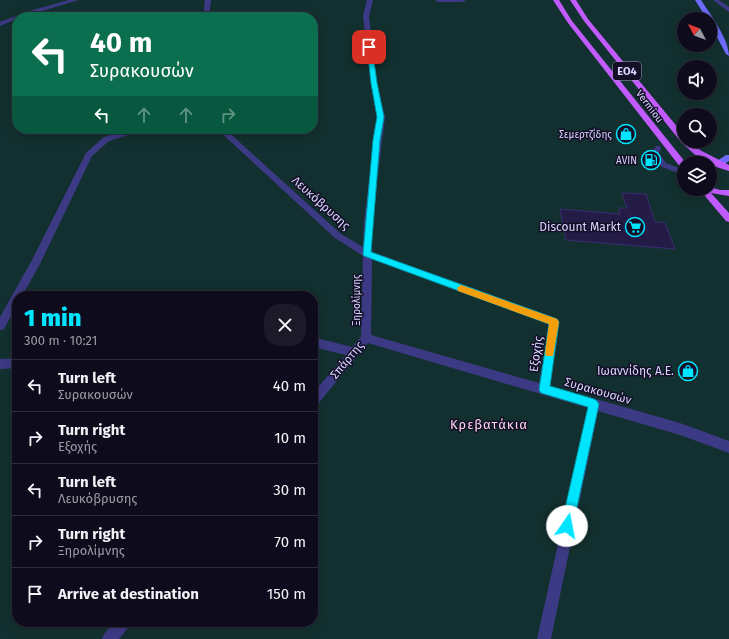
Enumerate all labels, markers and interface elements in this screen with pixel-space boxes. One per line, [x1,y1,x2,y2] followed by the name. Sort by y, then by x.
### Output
[677,12,717,52] north arrow
[677,12,717,196] map controls
[90,26,153,59] text: 40 m
[24,28,76,80] icon: left
[352,30,386,64] pin
[358,36,380,58] icon: arrive
[90,60,194,82] text: Συρακουσών
[677,60,717,100] button: sound
[613,62,641,80] road number: ΕΟ4
[633,88,665,125] street label: Vermiou
[91,104,113,126] icon: left
[133,104,155,126] icon: ahead
[175,104,197,126] icon: ahead
[217,104,239,126] icon: right
[677,108,717,148] button: search
[615,123,637,145] shop icon: Σεμερτζίδης
[559,128,612,141] place label: Σεμερτζίδης
[640,149,662,171] fuel station icon: AVIN
[616,155,637,167] place label: AVIN
[677,156,717,196] button: layers
[289,173,353,233] street label: Λευκόβρυσης
[624,216,646,238] supermarket icon: Discount Markt
[539,220,622,234] place label: Discount Markt
[350,274,363,326] street label: Ξηρολίμνης
[24,304,82,332] text: 1 min
[264,304,306,346] button: close
[24,333,97,348] text: 300 m · 10:21
[527,335,546,373] street label: Εξοχής
[327,338,367,382] street label: Σπάρτης
[677,360,699,382] shop icon: Ιωαννίδης Α.Ε.
[597,364,674,378] place label: Ιωαννίδης Α.Ε.
[58,369,116,387] text: Turn left
[24,375,46,397] icon: left
[563,375,633,407] street label: Συρακουσών
[273,377,306,395] text: 40 m
[58,387,133,402] text: Συρακουσών
[450,417,528,432] district label: Κρεβατάκια
[58,421,125,439] text: Turn right
[24,427,46,449] icon: right
[274,429,306,447] text: 10 m
[58,439,97,454] text: Εξοχής
[58,473,116,491] text: Turn left
[24,479,46,501] icon: left
[273,481,306,499] text: 30 m
[58,491,137,506] text: Λευκόβρυσης
[546,505,588,547] position arrow
[58,525,125,543] text: Turn right
[24,531,46,553] icon: right
[274,533,306,551] text: 70 m
[58,543,125,558] text: Ξηρολίμνης
[24,583,46,605] icon: arrive
[58,585,199,603] text: Arrive at destination
[267,585,306,603] text: 150 m

